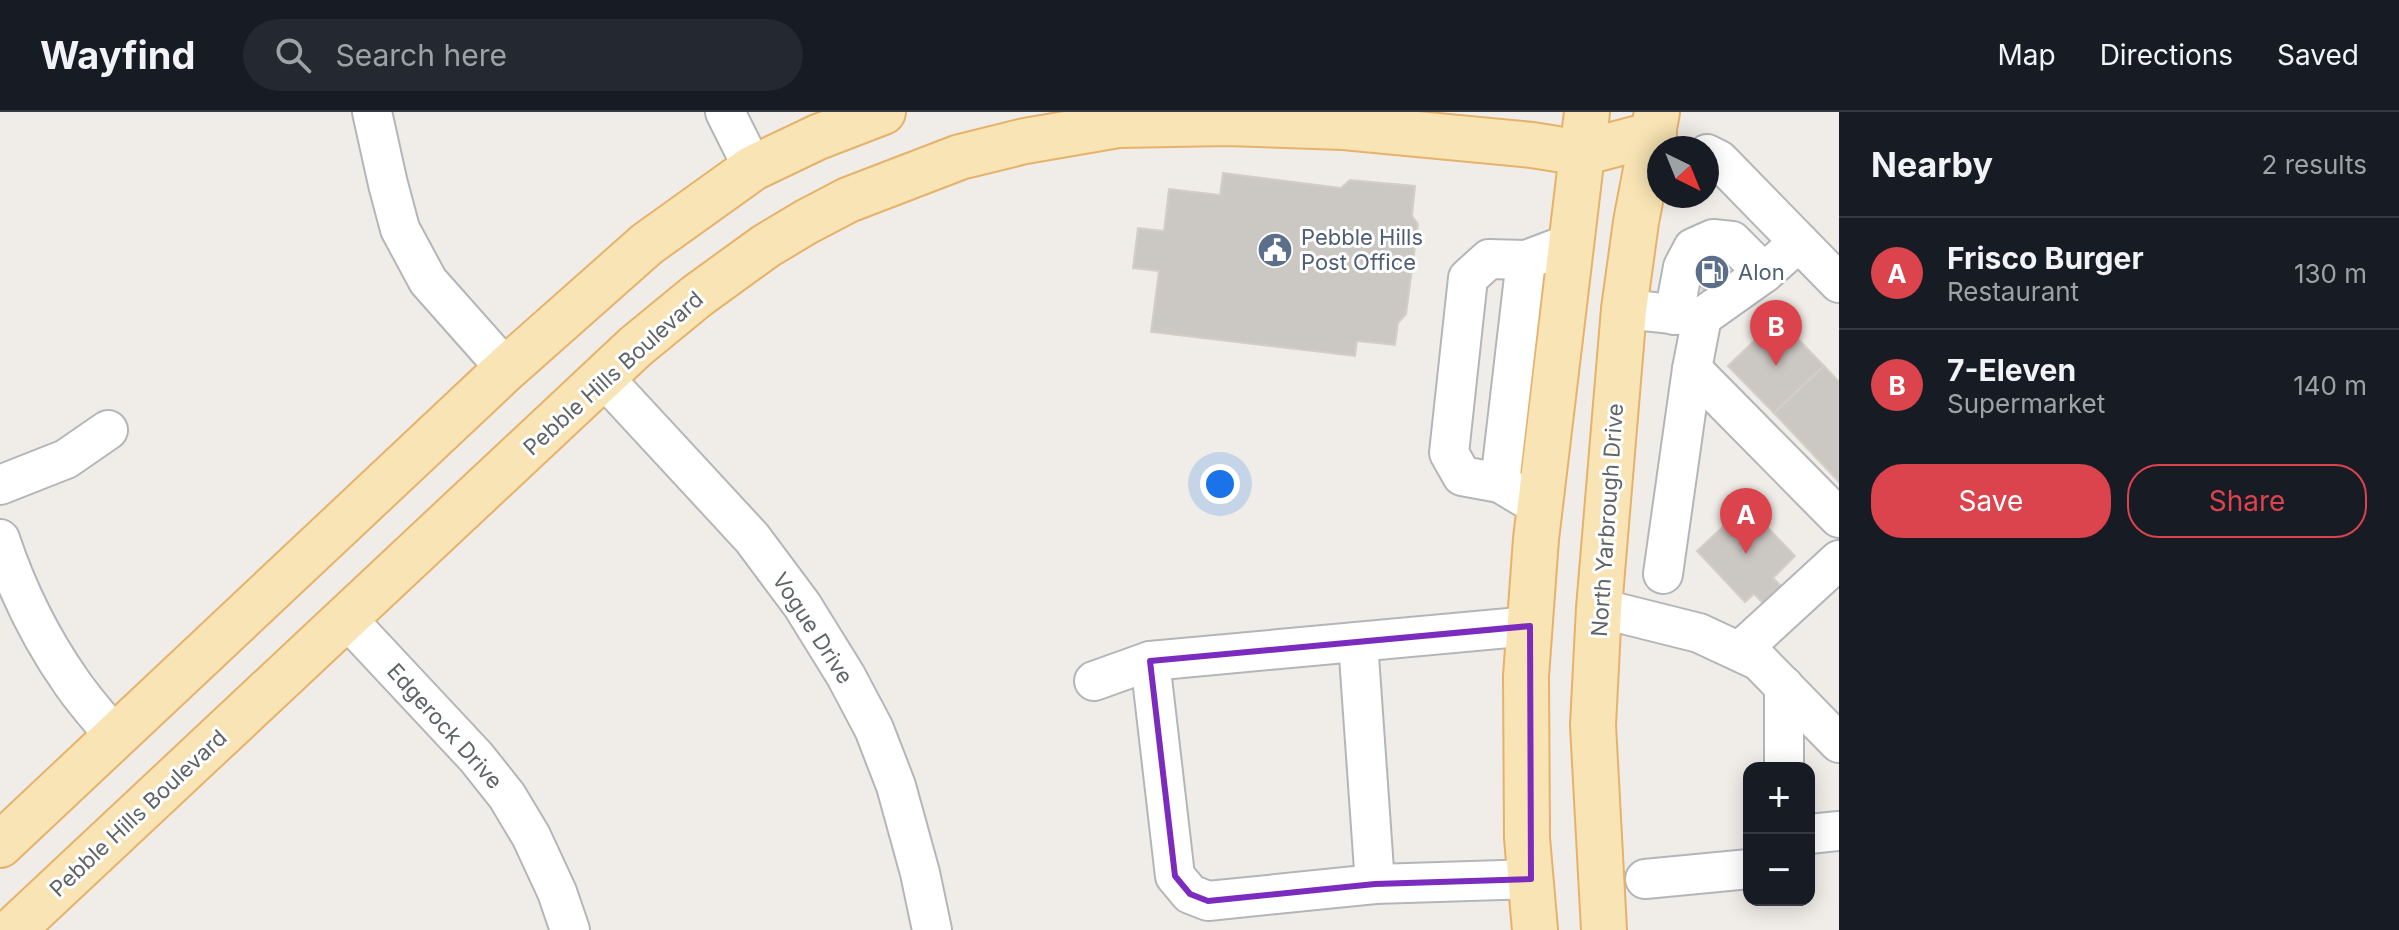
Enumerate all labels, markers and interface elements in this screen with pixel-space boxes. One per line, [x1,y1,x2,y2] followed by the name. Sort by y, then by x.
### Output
[243,19,803,91] search box
[40,32,195,78] text: Wayfind
[271,33,315,77] icon: search
[335,37,507,73] text: Search here
[1997,38,2056,72] text: Map
[2100,38,2233,72] text: Directions
[2277,38,2359,72] text: Saved
[1647,136,1719,208] north arrow
[1871,144,1993,185] text: Nearby
[2262,149,2367,180] text: 2 results
[1301,224,1423,275] place label: Pebble Hills Post Office
[1256,231,1294,269] public building icon: Pebble Hills Post Office
[1947,240,2144,276] text: Frisco Burger
[1693,253,1731,291] fuel station icon: Alon
[1887,258,1907,289] text: A
[2294,258,2367,289] text: 130 m
[1738,259,1785,285] place label: Alon
[1947,276,2079,307] text: Restaurant
[518,286,708,460] street label: Pebble Hills Boulevard
[1750,300,1802,366] pin: B
[1947,352,2076,388] text: 7-Eleven
[1888,370,1906,401] text: B
[2293,370,2367,401] text: 140 m
[1947,388,2105,419] text: Supermarket
[1586,402,1628,638] street label: North Yarbrough Drive
[1200,464,1240,504] your location
[1871,464,2111,538] button: Save
[2127,464,2367,538] button: Share
[1720,488,1772,554] pin: A
[767,568,859,688] street label: Vogue Drive
[382,658,508,794] street label: Edgerock Drive
[44,724,232,902] street label: Pebble Hills Boulevard
[1743,762,1815,906] map controls
[1743,762,1815,834] button: +
[1743,834,1815,906] button: −

